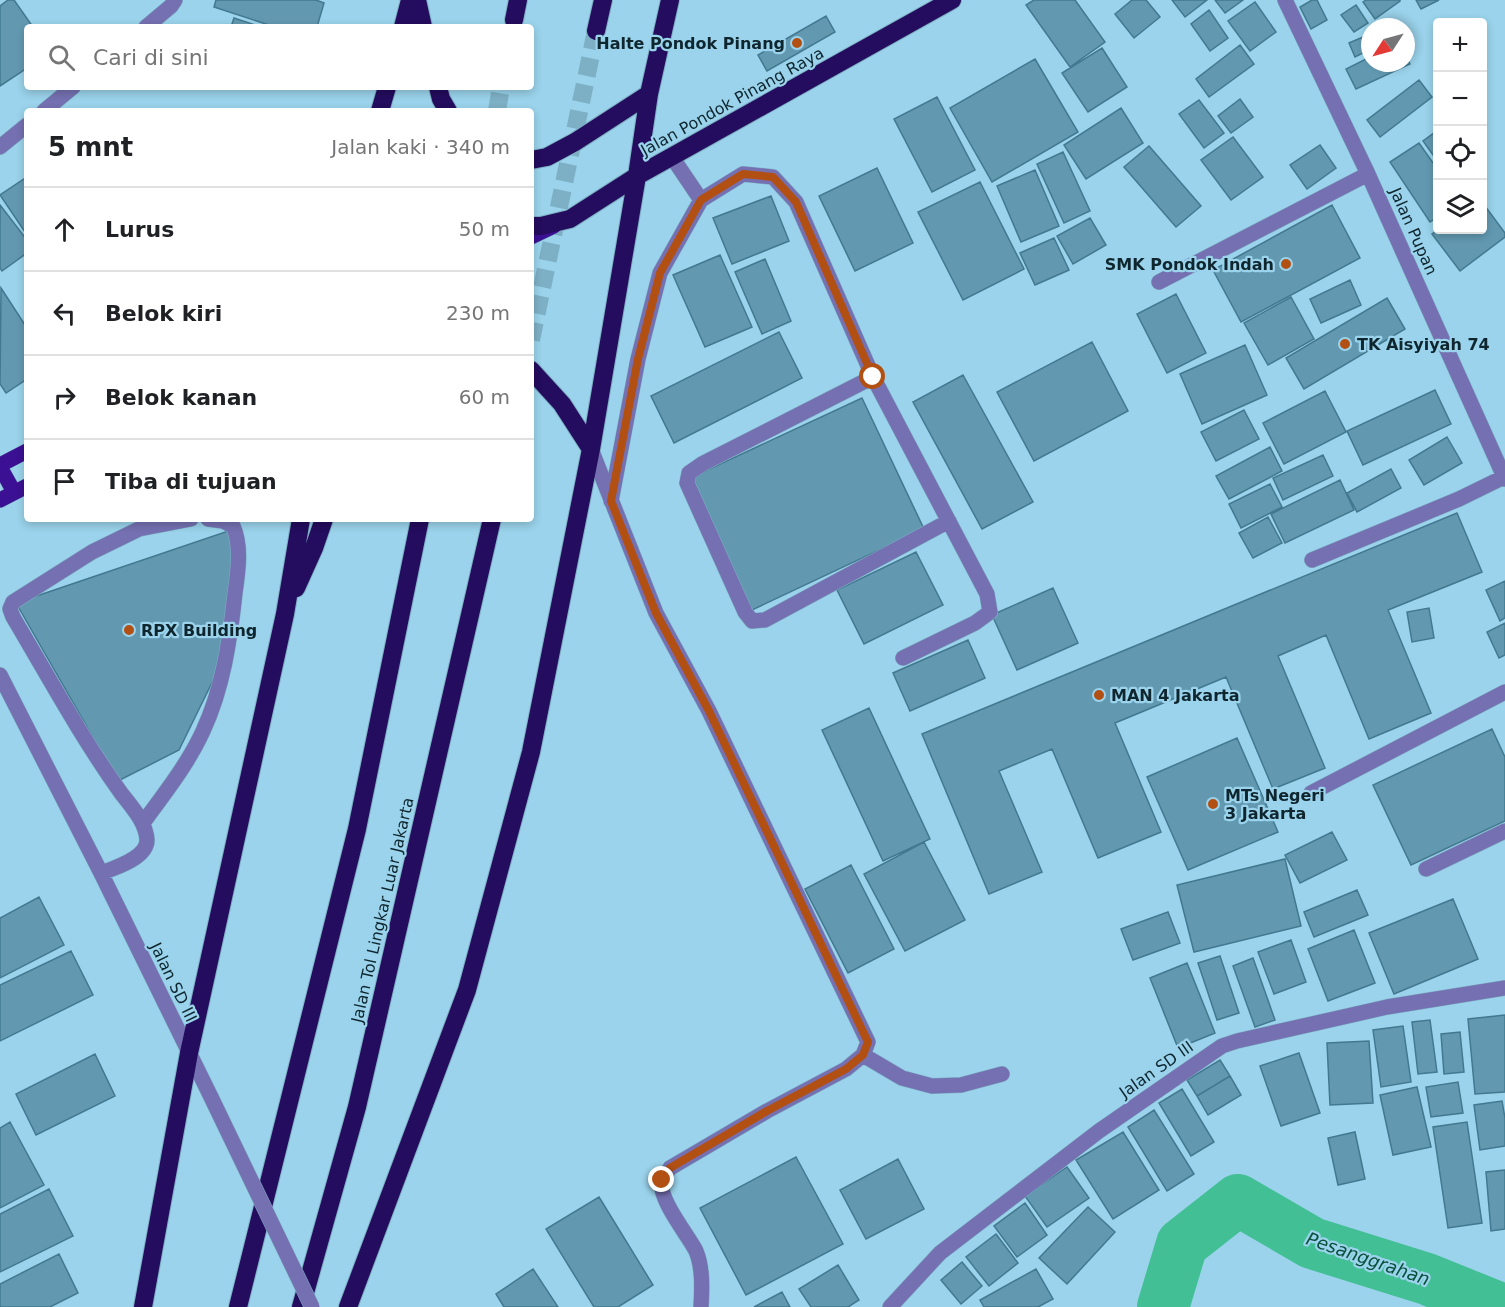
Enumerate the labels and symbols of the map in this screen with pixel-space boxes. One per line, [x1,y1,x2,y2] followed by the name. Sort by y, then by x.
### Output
[1361,18,1415,72] north arrow
[596,34,785,53] place label: Halte Pondok Pinang
[790,36,804,50] marker: Halte Pondok Pinang
[637,43,827,160] street label: Jalan Pondok Pinang Raya
[1385,184,1441,278] street label: Jalan Pupan
[1105,255,1274,274] place label: SMK Pondok Indah
[1279,257,1293,271] marker: SMK Pondok Indah
[1357,335,1490,354] place label: TK Aisyiyah 74
[1338,337,1352,351] marker: TK Aisyiyah 74
[859,363,885,389] route start
[141,621,257,640] place label: RPX Building
[122,623,136,637] marker: RPX Building
[1111,686,1240,705] place label: MAN 4 Jakarta
[1092,688,1106,702] marker: MAN 4 Jakarta
[1225,786,1325,823] place label: MTs Negeri 3 Jakarta
[347,796,418,1026] street label: Jalan Tol Lingkar Luar Jakarta
[1206,797,1220,811] marker: MTs Negeri 3 Jakarta
[146,939,201,1025] street label: Jalan SD III
[1115,1037,1197,1102] street label: Jalan SD III
[648,1166,674,1192] route end
[1304,1228,1433,1289] water label: Pesanggrahan

